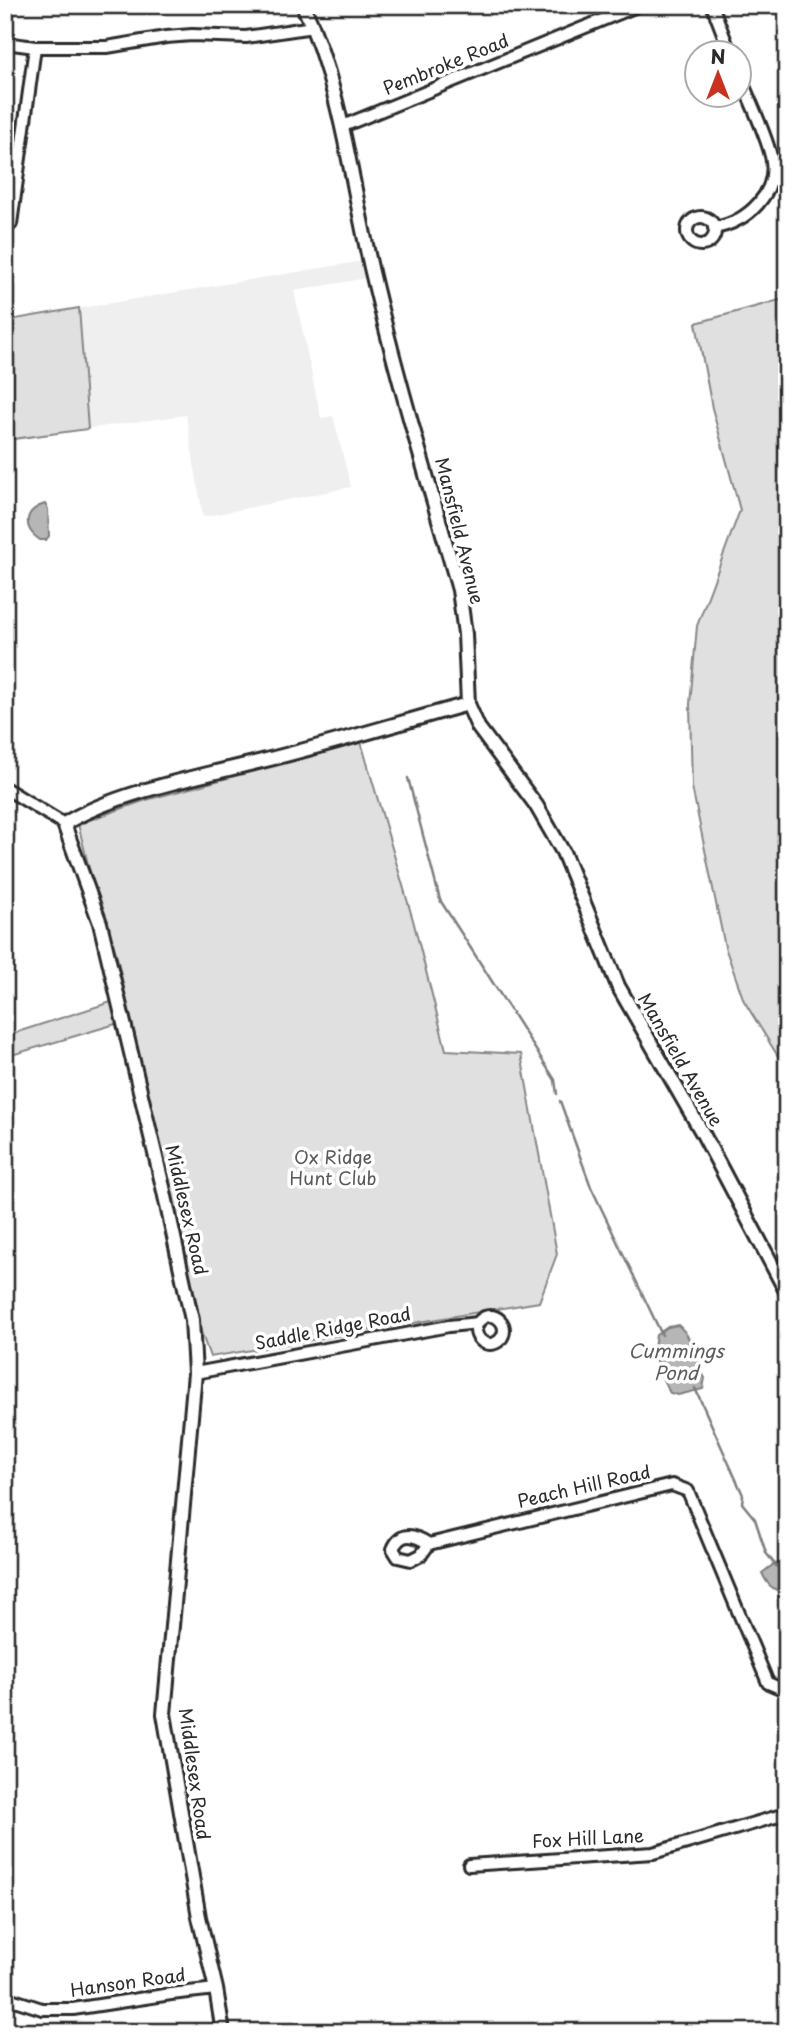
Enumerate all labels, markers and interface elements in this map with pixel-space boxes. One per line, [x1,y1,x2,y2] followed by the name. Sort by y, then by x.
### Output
[378,26,512,101] street label: Pembroke Road
[684,38,754,108] north arrow
[710,42,726,70] text: N
[429,454,492,607] street label: Mansfield Avenue
[632,987,731,1131] street label: Mansfield Avenue
[159,1142,216,1277] street label: Middlesex Road
[290,1143,376,1191] park label: Ox Ridge Hunt Club
[252,1299,413,1356] street label: Saddle Ridge Road
[628,1336,726,1386] water label: Cummings Pond
[515,1457,653,1514] street label: Peach Hill Road
[173,1706,218,1842] street label: Middlesex Road
[531,1821,645,1854] street label: Fox Hill Lane
[68,1960,187,2003] street label: Hanson Road

